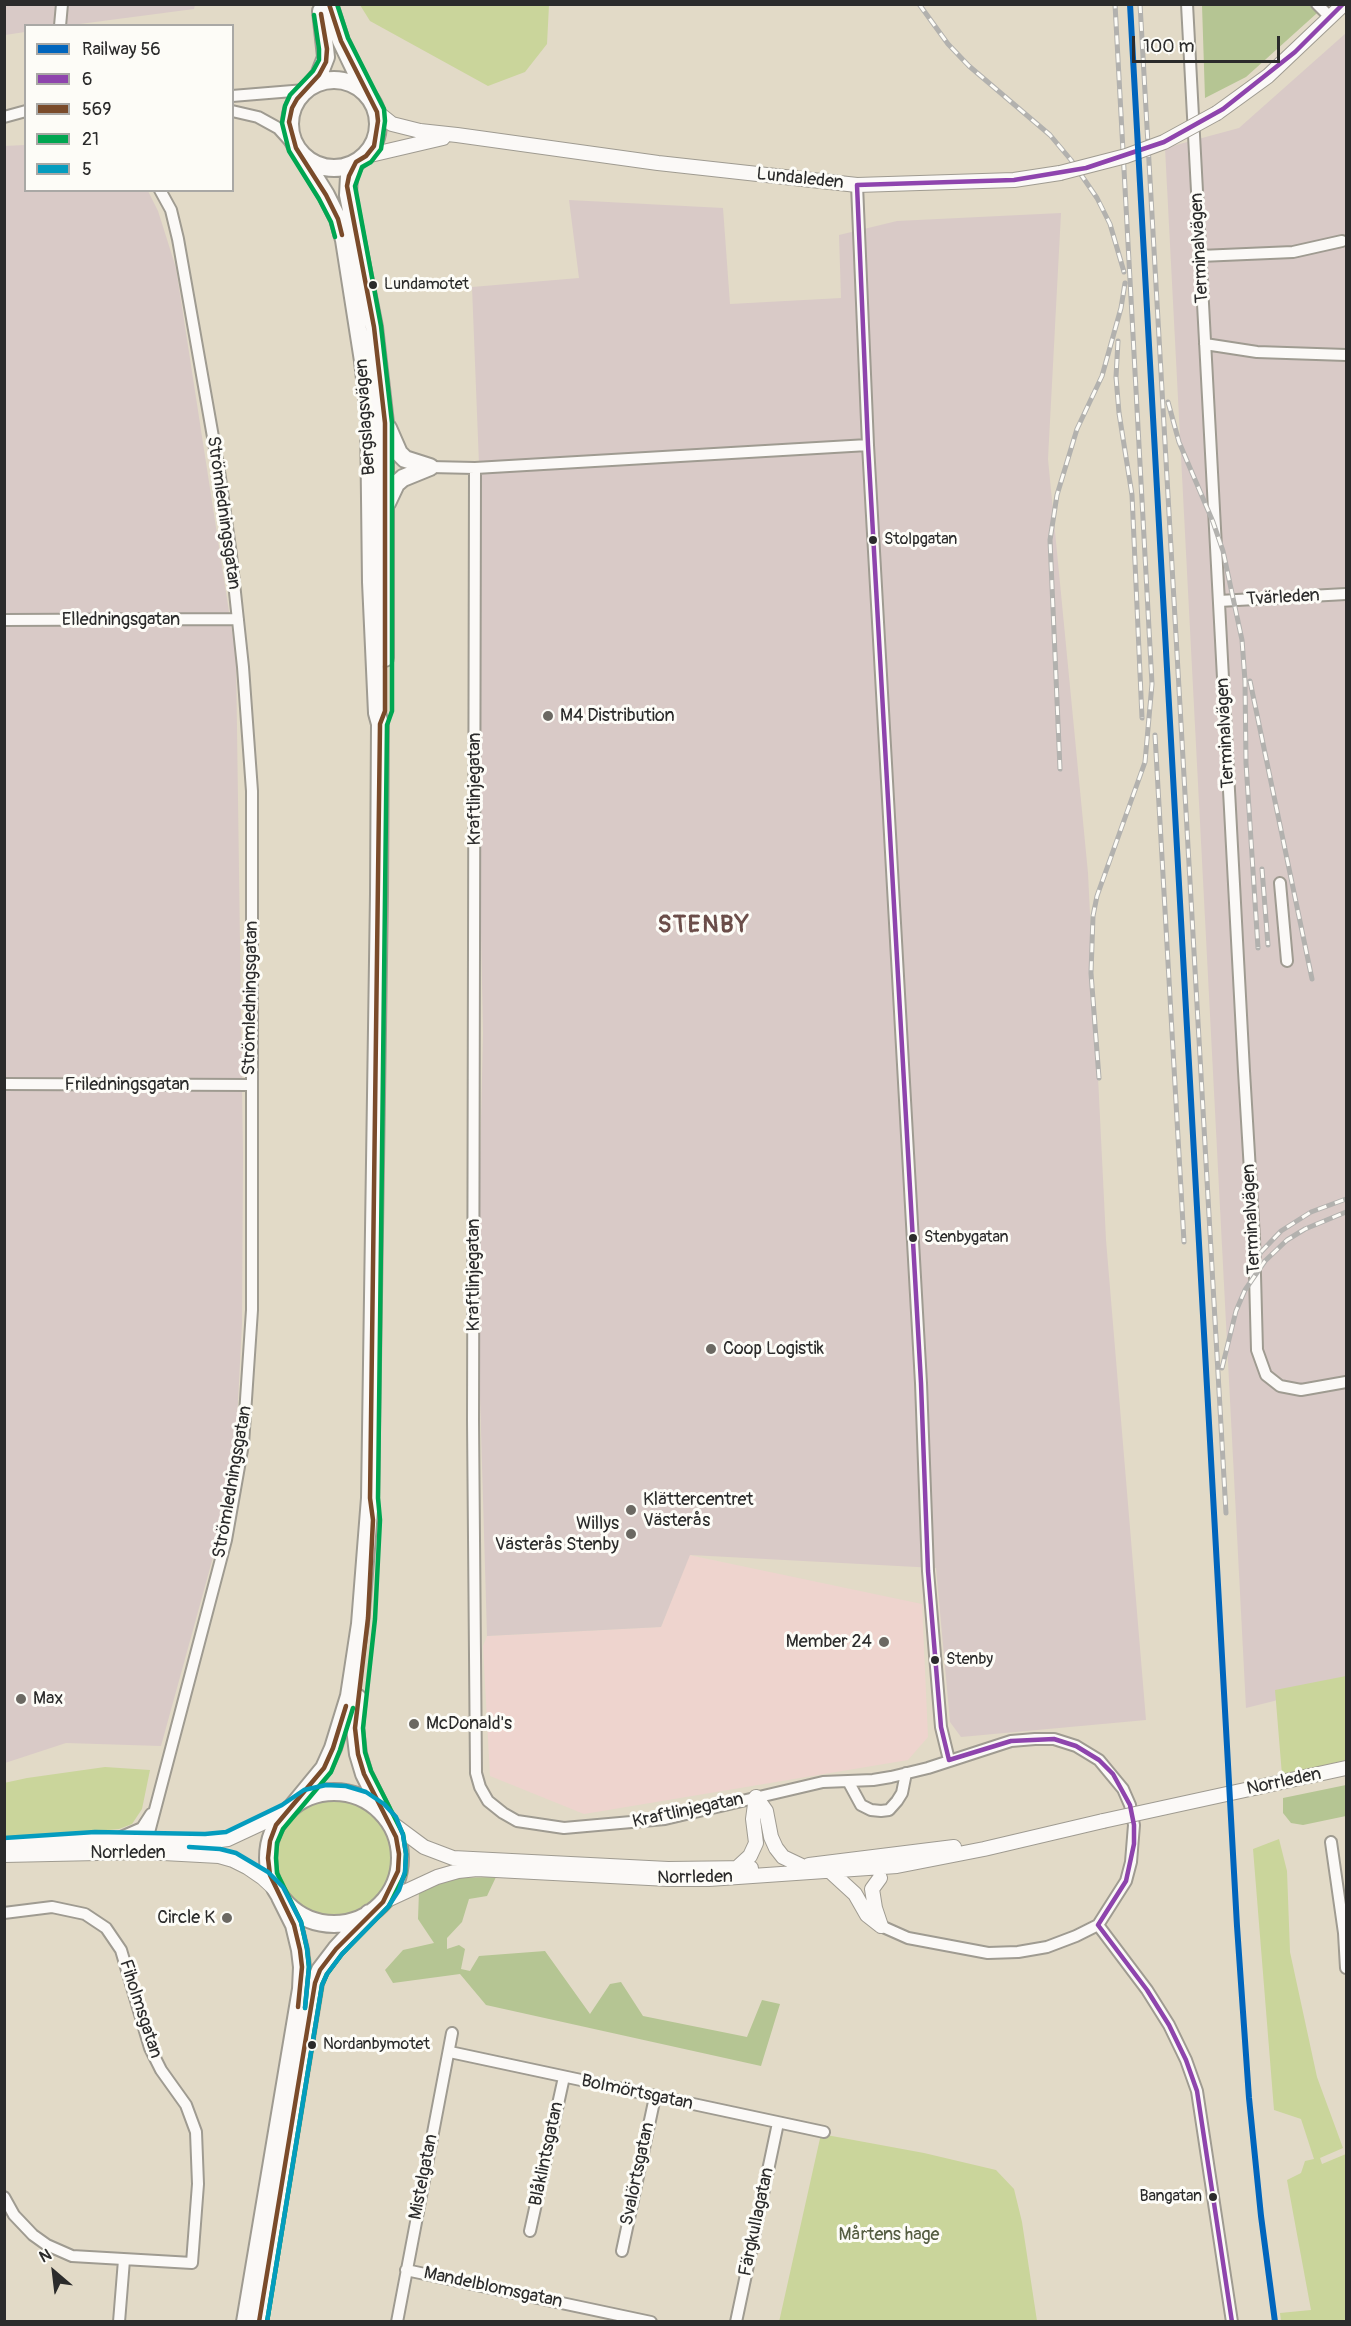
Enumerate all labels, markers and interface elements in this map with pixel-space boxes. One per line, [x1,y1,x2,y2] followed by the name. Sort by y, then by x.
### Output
[24,24,234,192] legend
[1135,24,1284,62] scale bar
[1143,35,1195,58] text: 100 m
[82,38,161,61] text: Railway 56
[82,68,92,91] text: 6
[82,98,112,121] text: 569
[82,128,99,151] text: 21
[82,158,92,181] text: 5
[755,164,845,194] street label: Lundaleden
[1186,192,1214,304] street label: Terminalvägen
[384,275,469,295] place label: Lundamotet
[367,279,379,291] marker: Lundamotet
[351,358,381,476] street label: Bergslagsvägen
[202,435,244,591] street label: Strömledningsgatan
[884,530,957,550] place label: Stolpgatan
[867,534,879,546] marker: Stolpgatan
[1246,585,1320,611] street label: Tvärleden
[62,609,180,631] street label: Elledningsgatan
[1212,677,1240,789] street label: Terminalvägen
[560,705,675,727] place label: M4 Distribution
[541,709,555,723] marker: M4 Distribution
[464,733,486,845] street label: Kraftlinjegatan
[657,912,751,940] district label: STENBY
[239,921,263,1075] street label: Strömledningsgatan
[64,1074,190,1096] street label: Friledningsgatan
[1238,1163,1266,1275] street label: Terminalvägen
[463,1219,485,1331] street label: Kraftlinjegatan
[924,1228,1009,1248] place label: Stenbygatan
[907,1232,919,1244] marker: Stenbygatan
[723,1338,824,1360] place label: Coop Logistik
[704,1342,718,1356] marker: Coop Logistik
[209,1404,257,1560] street label: Strömledningsgatan
[643,1489,754,1532] place label: Klättercentret Västerås
[624,1503,638,1517] marker: Klättercentret Västerås
[495,1513,619,1556] place label: Willys Västerås Stenby
[624,1527,638,1541] marker: Willys Västerås Stenby
[786,1631,872,1653] place label: Member 24
[877,1635,891,1649] marker: Member 24
[946,1650,993,1670] place label: Stenby
[929,1654,941,1666] marker: Stenby
[33,1688,63,1710] place label: Max
[14,1692,28,1706] marker: Max
[426,1713,512,1735] place label: McDonald's
[407,1717,421,1731] marker: McDonald's
[1245,1764,1323,1800] street label: Norrleden
[631,1789,745,1833] street label: Kraftlinjegatan
[90,1842,166,1864] street label: Norrleden
[657,1867,733,1889] street label: Norrleden
[157,1907,215,1929] place label: Circle K
[220,1911,234,1925] marker: Circle K
[114,1957,166,2061] street label: Fiholmsgatan
[323,2035,430,2055] place label: Nordanbymotet
[306,2039,318,2051] marker: Nordanbymotet
[579,2071,695,2115] street label: Bolmörtsgatan
[525,2100,569,2208] street label: Blåklintsgatan
[617,2120,659,2228] street label: Svalörtsgatan
[405,2132,443,2222] street label: Mistelgatan
[735,2166,779,2278] street label: Färgkullagatan
[1139,2187,1202,2207] place label: Bangatan
[1207,2191,1219,2203] marker: Bangatan
[839,2224,939,2246] park label: Mårtens hage
[24,2242,84,2302] north arrow
[36,2245,55,2267] text: N
[422,2263,564,2313] street label: Mandelblomsgatan

